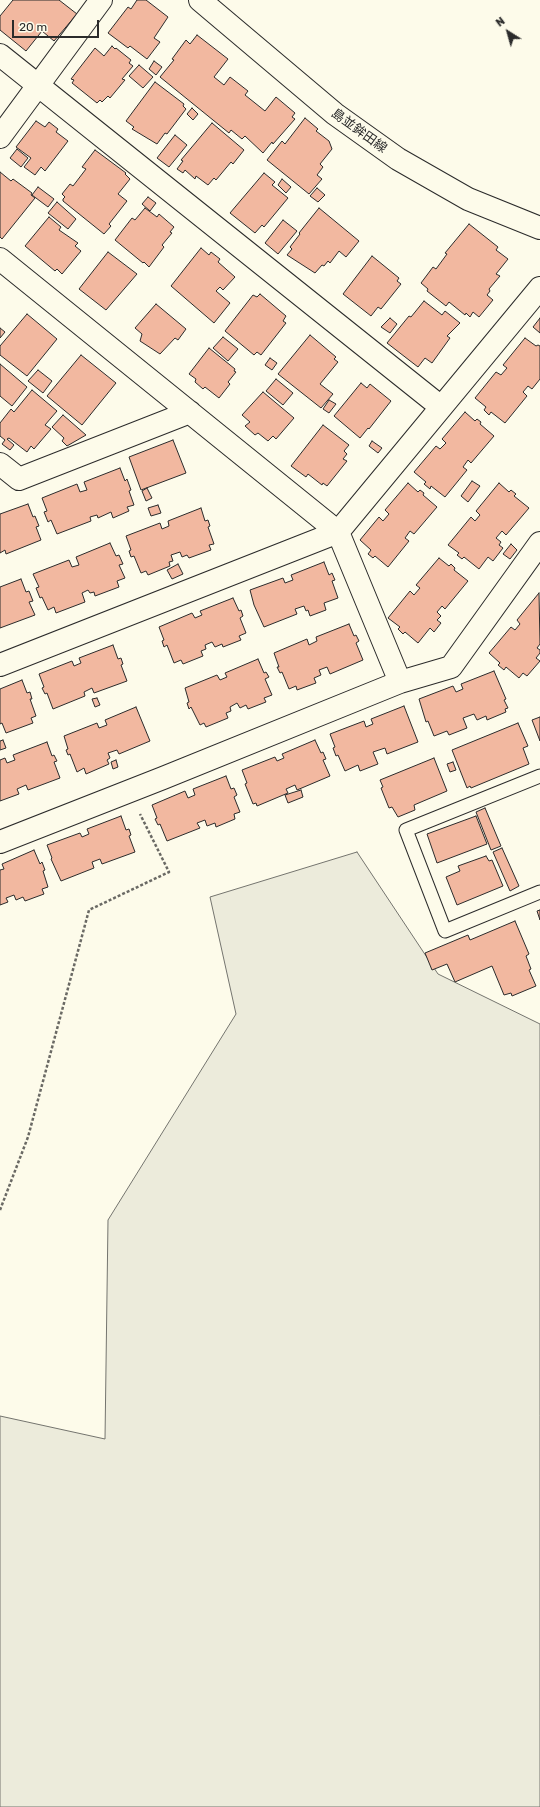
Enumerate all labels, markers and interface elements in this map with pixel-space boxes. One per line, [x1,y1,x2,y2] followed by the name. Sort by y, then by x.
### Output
[14,12,101,38] scale bar
[488,12,528,52] north arrow
[493,14,508,30] text: N
[19,20,47,34] text: 20 m
[328,106,390,156] street label: 島並鉾田線

